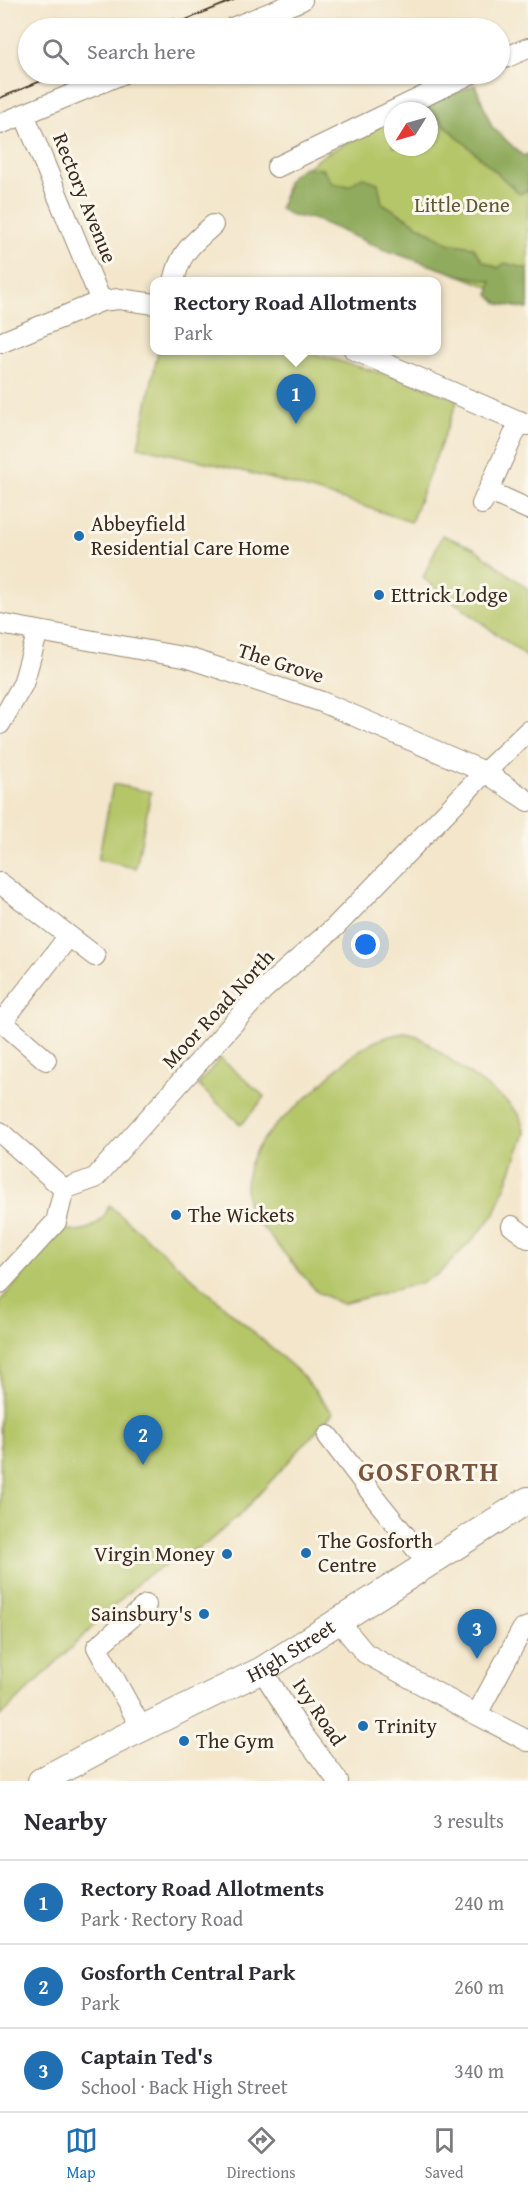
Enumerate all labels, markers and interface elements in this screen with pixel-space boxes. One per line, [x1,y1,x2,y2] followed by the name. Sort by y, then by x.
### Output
[18,18,510,84] search box
[39,35,72,68] icon: search
[87,35,196,67] text: Search here
[384,102,438,156] north arrow
[45,128,126,268] street label: Rectory Avenue
[414,189,510,220] park label: Little Dene
[150,277,441,355] popup
[174,286,417,318] text: Rectory Road Allotments
[174,318,213,347] text: Park
[276,374,316,424] pin: 1
[91,508,290,563] place label: Abbeyfield Residential Care Home
[72,529,86,543] marker: Abbeyfield Residential Care Home
[391,579,508,610] place label: Ettrick Lodge
[372,588,386,602] marker: Ettrick Lodge
[234,634,328,691] street label: The Grove
[351,930,380,959] your location
[154,942,281,1075] street label: Moor Road North
[188,1199,295,1230] place label: The Wickets
[169,1208,183,1222] marker: The Wickets
[124,1416,162,1465] pin: 2
[358,1451,500,1491] district label: GOSFORTH
[318,1525,433,1580] place label: The Gosforth Centre
[94,1538,216,1569] place label: Virgin Money
[299,1546,313,1560] marker: The Gosforth Centre
[220,1547,234,1561] marker: Virgin Money
[91,1598,192,1629] place label: Sainsbury's
[197,1607,211,1621] marker: Sainsbury's
[458,1610,496,1659] pin: 3
[241,1611,342,1690] street label: High Street
[285,1672,354,1753] street label: Ivy Road
[375,1710,437,1741] place label: Trinity
[356,1719,370,1733] marker: Trinity
[196,1725,274,1756] place label: The Gym
[177,1734,191,1748] marker: The Gym
[24,1801,107,1840] text: Nearby
[433,1806,504,1835] text: 3 results
[81,1872,324,1904] text: Rectory Road Allotments
[38,1888,49,1917] text: 1
[454,1888,504,1917] text: 240 m
[81,1904,243,1933] text: Park · Rectory Road
[81,1956,295,1988] text: Gosforth Central Park
[38,1972,49,2001] text: 2
[454,1972,504,2001] text: 260 m
[81,1988,120,2017] text: Park
[81,2040,213,2072] text: Captain Ted's
[38,2056,49,2085] text: 3
[454,2056,504,2085] text: 340 m
[81,2072,288,2101] text: School · Back High Street
[65,2124,98,2184] tab: Map
[227,2124,296,2184] tab: Directions
[425,2124,463,2184] tab: Saved

